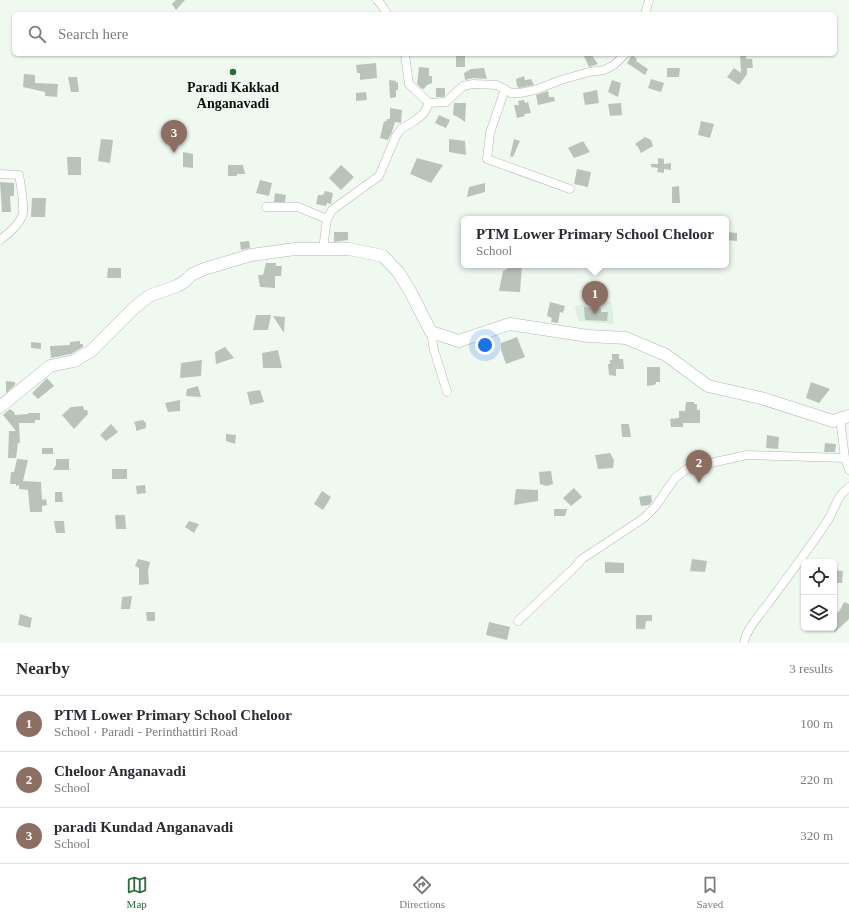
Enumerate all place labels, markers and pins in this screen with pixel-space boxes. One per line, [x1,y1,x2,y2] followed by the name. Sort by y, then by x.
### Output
[228,67,238,77] marker: Paradi Kakkad Anganavadi
[187,80,279,111] place label: Paradi Kakkad Anganavadi
[161,120,187,153] pin: 3
[582,281,608,314] pin: 1
[686,450,712,483] pin: 2

